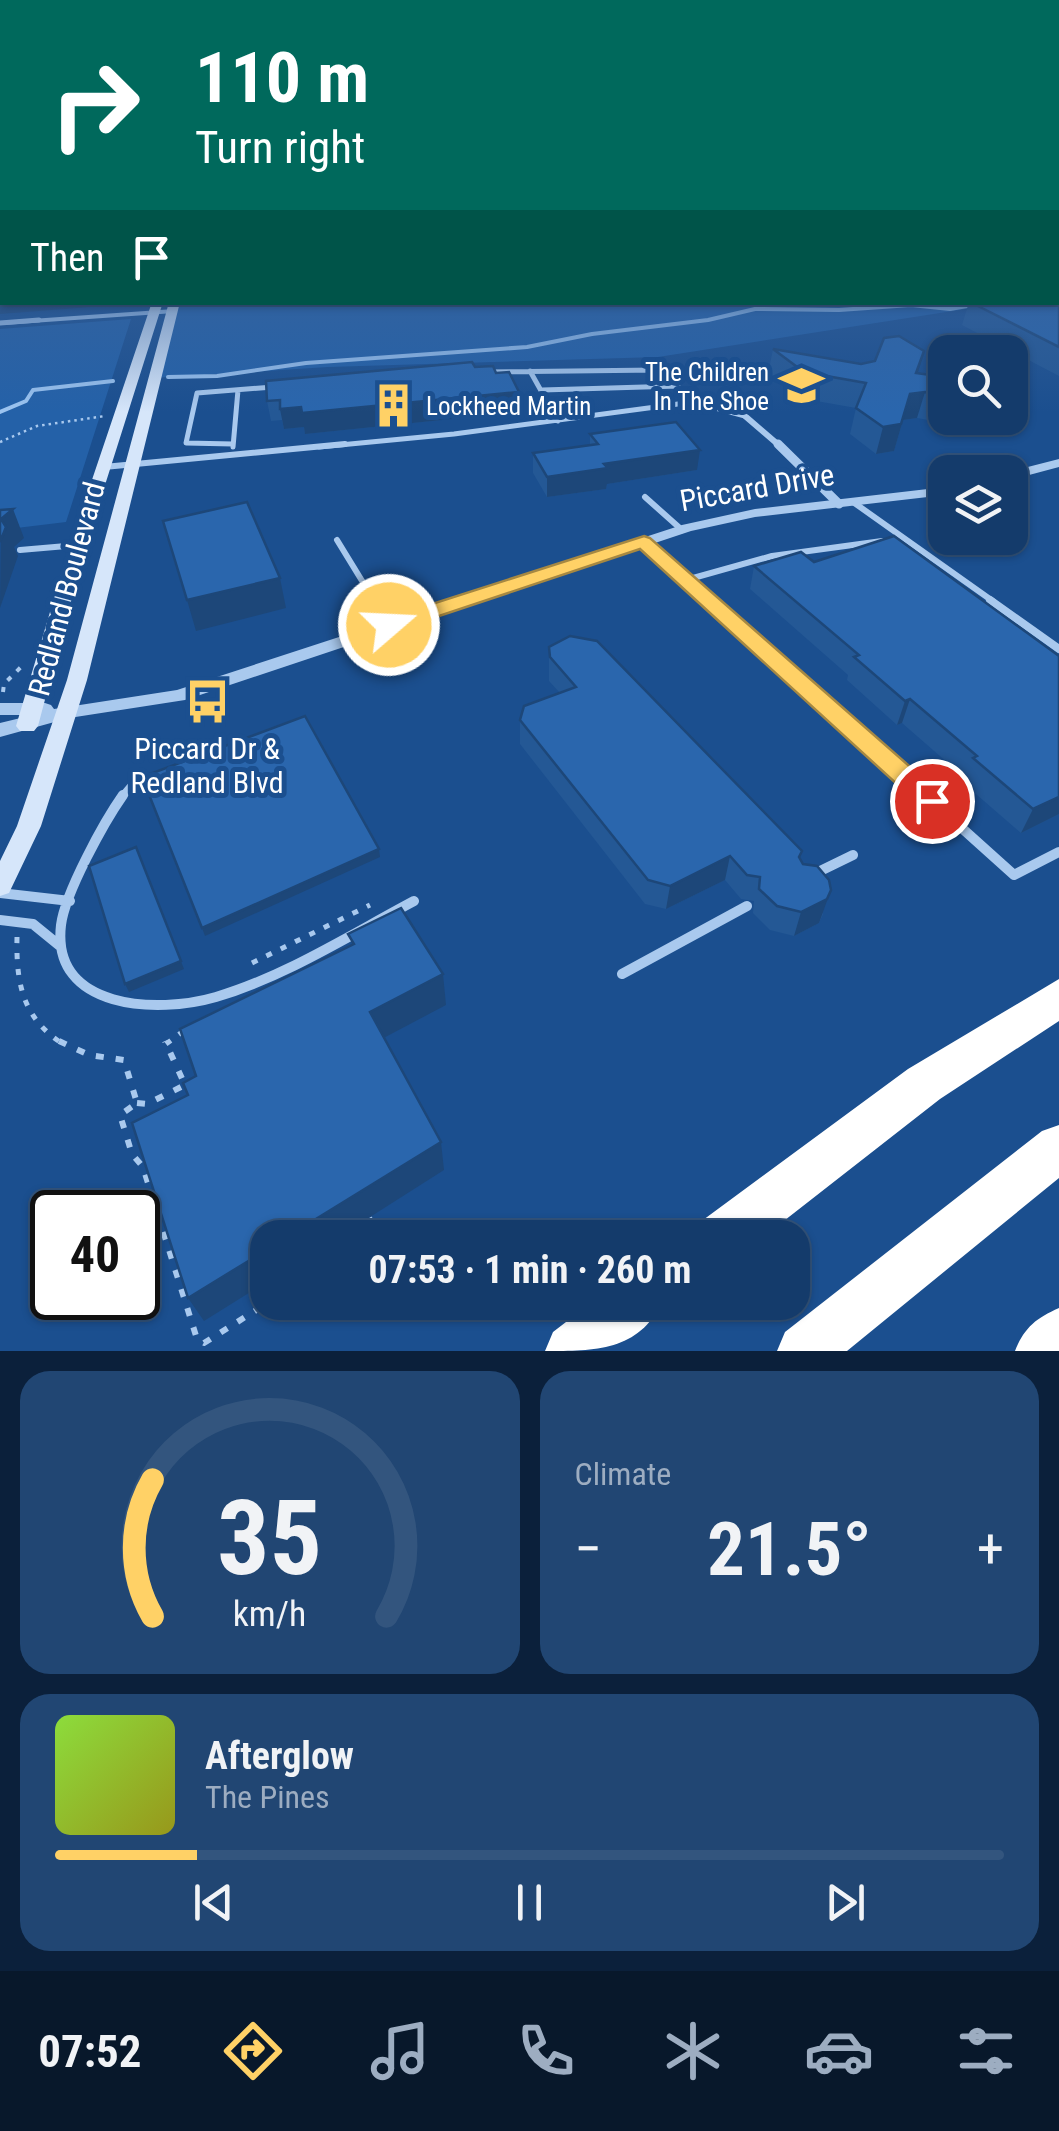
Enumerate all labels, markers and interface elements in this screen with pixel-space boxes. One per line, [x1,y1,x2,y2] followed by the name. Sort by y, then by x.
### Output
[195,37,369,119] text: 110 m
[30,40,160,170] icon: right
[195,121,365,174] text: Turn right
[124,230,179,285] icon: arrive
[30,236,104,280] text: Then
[928,335,1028,555] map controls
[928,335,1028,435] button: search
[645,358,769,416] place label: The Children In The Shoe
[778,362,826,410] school or university icon: The Children In The Shoe
[369,382,417,430] building icon: Lockheed Martin
[426,392,591,421] place label: Lockheed Martin
[928,455,1028,555] button: layers
[677,457,837,518] street label: Piccard Drive
[21,478,112,700] street label: Redland Boulevard
[337,573,441,677] position arrow
[183,678,231,726] bus stop icon: Piccard Dr & Redland Blvd
[130,731,284,800] place label: Piccard Dr & Redland Blvd
[890,759,975,844] pin
[905,774,960,829] icon: arrive
[30,1190,160,1320] speed limit sign: 40
[369,1248,691,1292] text: 07:53 · 1 min · 260 m
[575,1455,671,1493] text: Climate
[217,1478,322,1599] text: 35
[707,1505,872,1593] text: 21.5°
[575,1517,602,1581] text: −
[977,1517,1004,1581] text: +
[233,1593,307,1635] text: km/h
[205,1734,354,1778] text: Afterglow
[205,1778,330,1816] text: The Pines
[186,1875,241,1930] icon: previous
[502,1875,557,1930] icon: pause
[818,1875,873,1930] icon: next
[218,2016,288,2086] icon: directions
[365,2016,435,2086] icon: music
[511,2016,581,2086] icon: phone
[658,2016,728,2086] icon: climate
[804,2016,874,2086] icon: car
[951,2016,1021,2086] icon: filters
[38,2025,142,2078] text: 07:52

